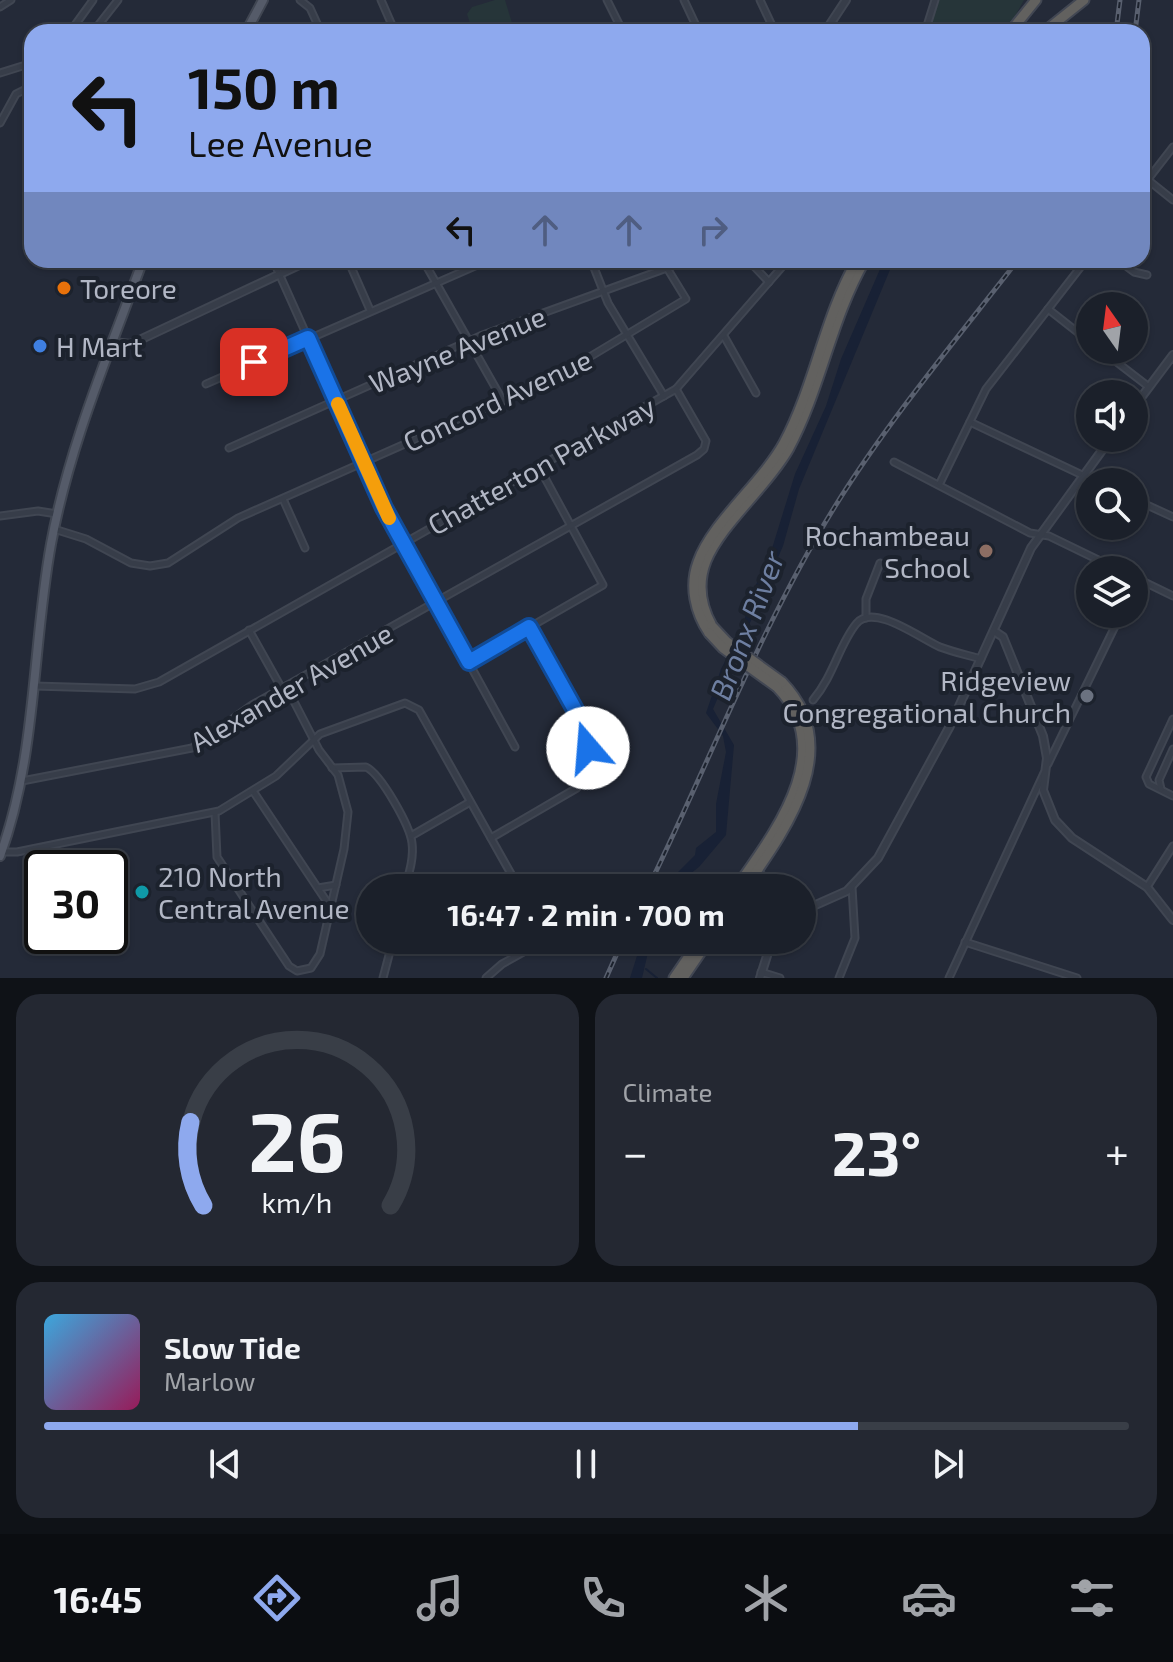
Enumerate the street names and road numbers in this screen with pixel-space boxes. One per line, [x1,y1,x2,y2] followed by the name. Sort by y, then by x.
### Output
[364,298,550,400] street label: Wayne Avenue
[397,342,597,458] street label: Concord Avenue
[421,388,661,542] street label: Chatterton Parkway
[184,615,398,759] street label: Alexander Avenue

